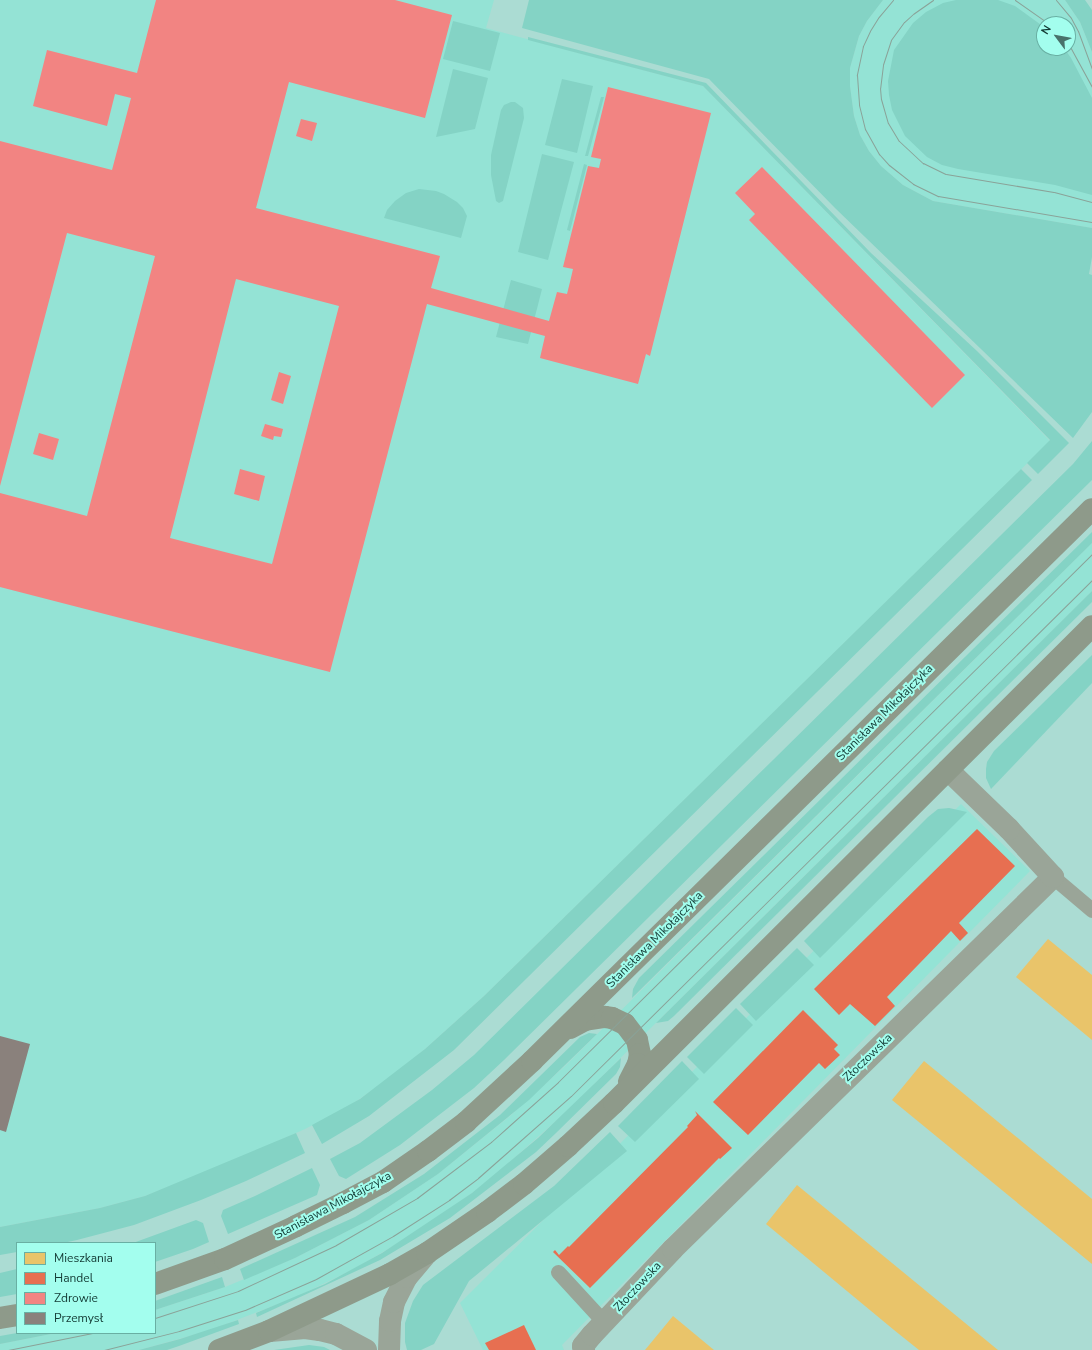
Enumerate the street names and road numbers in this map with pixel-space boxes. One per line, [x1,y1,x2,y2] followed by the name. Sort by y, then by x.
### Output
[834,662,936,764] street label: Stanisława Mikołajczyka
[604,889,706,991] street label: Stanisława Mikołajczyka
[840,1031,896,1085] street label: Złoczowska
[272,1169,394,1243] street label: Stanisława Mikołajczyka
[611,1259,665,1315] street label: Złoczowska

